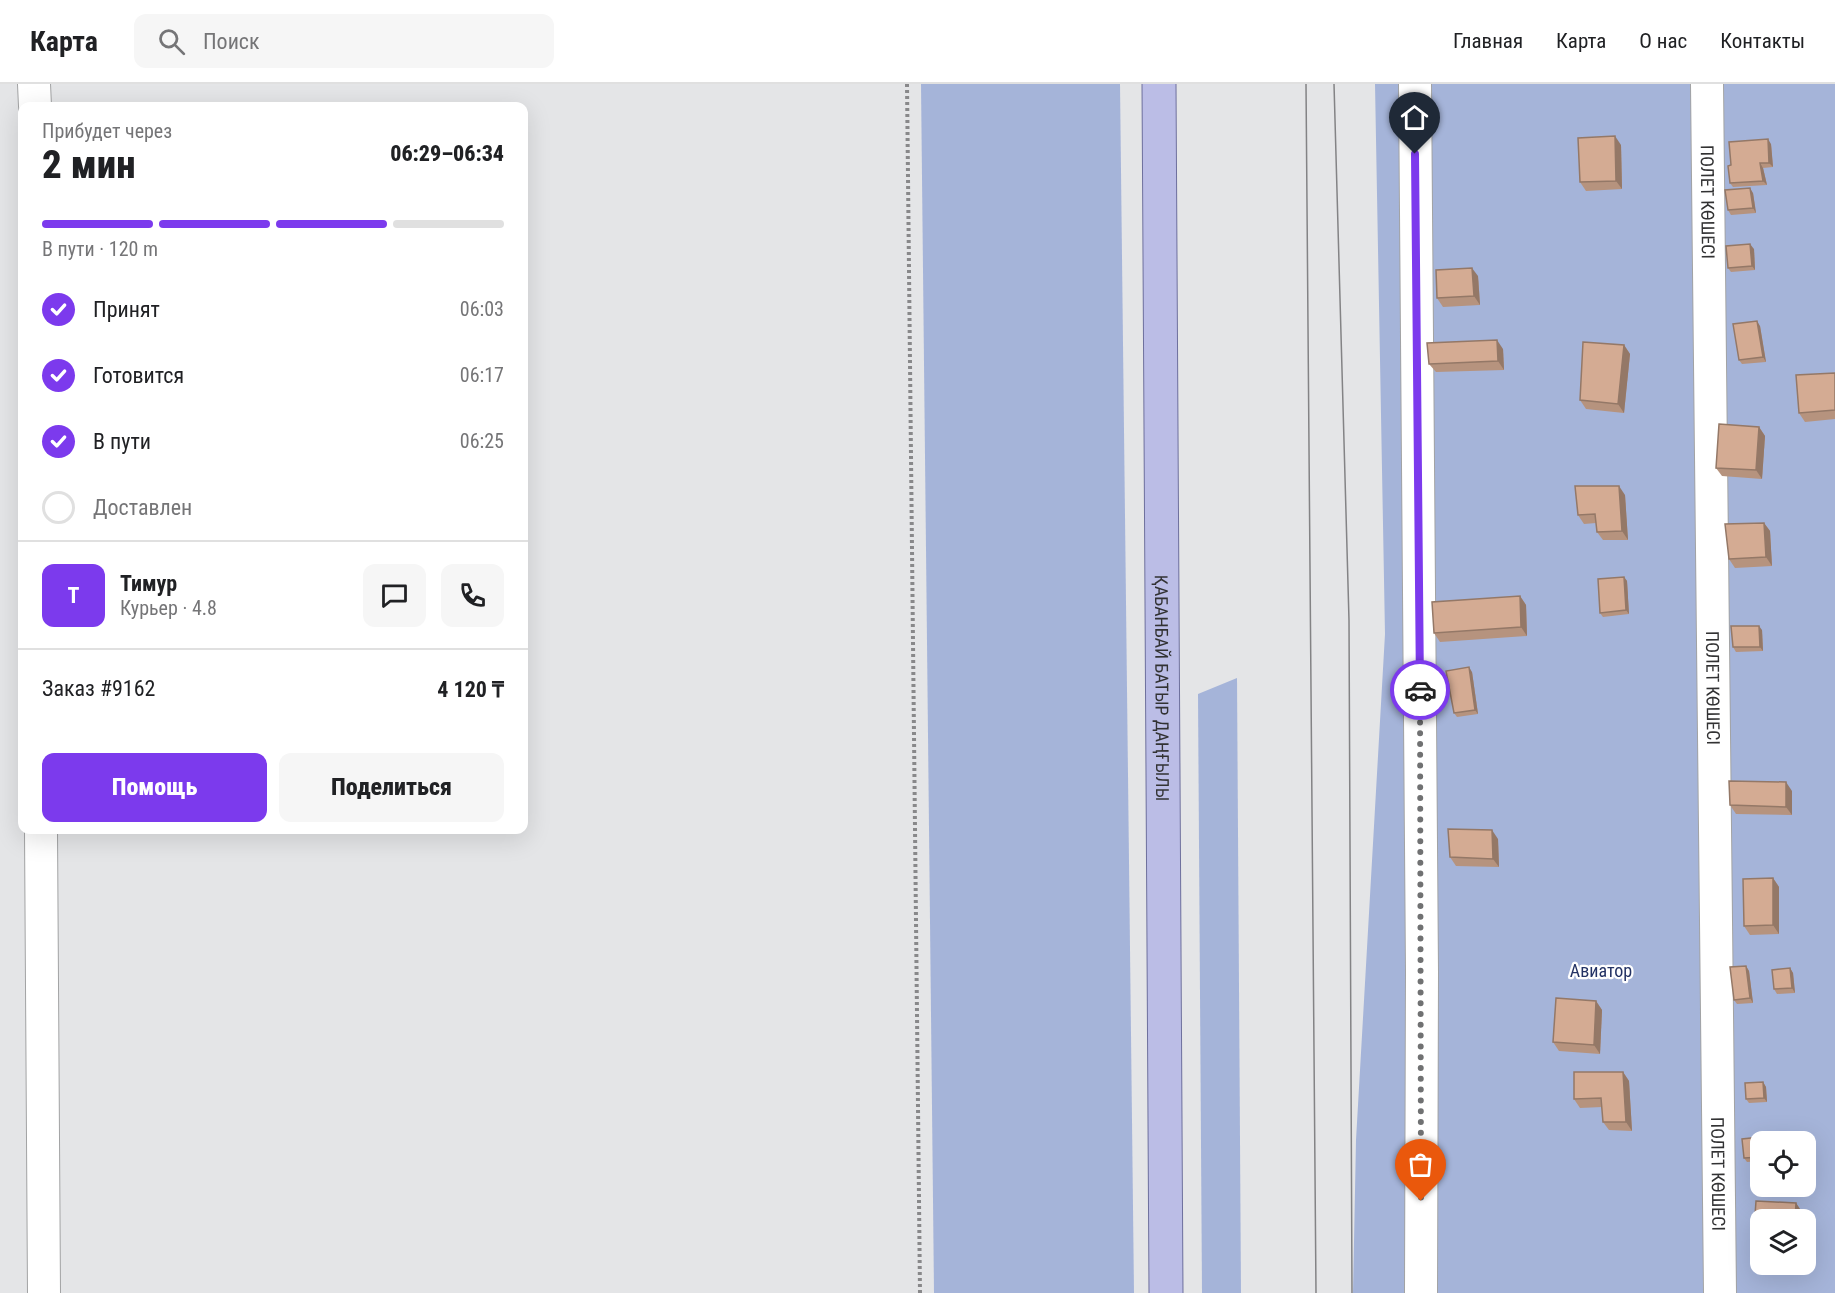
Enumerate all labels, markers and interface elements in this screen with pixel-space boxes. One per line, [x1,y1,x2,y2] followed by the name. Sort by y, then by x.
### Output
[134,14,554,68] search box
[30,25,98,58] text: Карта
[155,25,188,58] icon: search
[203,29,260,54] text: Поиск
[1453,29,1523,53] text: Главная
[1556,29,1606,53] text: Карта
[1639,29,1687,53] text: О нас
[1720,29,1805,53] text: Контакты
[1389,92,1440,154] pin
[1398,101,1431,134] icon: home
[42,119,172,143] text: Прибудет через
[390,141,504,166] text: 06:29–06:34
[42,142,136,188] text: 2 мин
[1697,145,1719,259] street label: ПОЛЕТ КӨШЕСІ
[42,237,158,261] text: В пути · 120 m
[42,293,75,326] icon: check
[93,297,160,322] text: Принят
[460,297,504,321] text: 06:03
[42,359,75,392] icon: check
[93,363,184,388] text: Готовится
[460,363,504,387] text: 06:17
[42,425,75,458] icon: check
[93,429,151,454] text: В пути
[460,429,504,453] text: 06:25
[93,495,192,520] text: Доставлен
[363,564,426,627] button: chat
[441,564,504,627] button: phone
[120,571,177,596] text: Тимур
[1151,575,1174,801] street label: ҚАБАНБАЙ БАТЫР ДАҢҒЫЛЫ
[68,583,79,608] text: Т
[120,596,217,620] text: Курьер · 4.8
[1702,631,1725,745] street label: ПОЛЕТ КӨШЕСІ
[1390,660,1450,720] courier
[1404,674,1437,707] icon: car
[42,676,155,701] text: Заказ #9162
[437,677,504,702] text: 4 120 ₸
[42,753,267,822] button: Помощь
[279,753,504,822] button: Поделиться
[1570,960,1632,981] park label: Авиатор
[1708,1117,1730,1231] street label: ПОЛЕТ КӨШЕСІ
[1750,1131,1816,1275] map controls
[1750,1131,1816,1197] button: locate
[1395,1139,1446,1201] pin
[1404,1148,1437,1181] icon: bag
[1750,1209,1816,1275] button: layers

